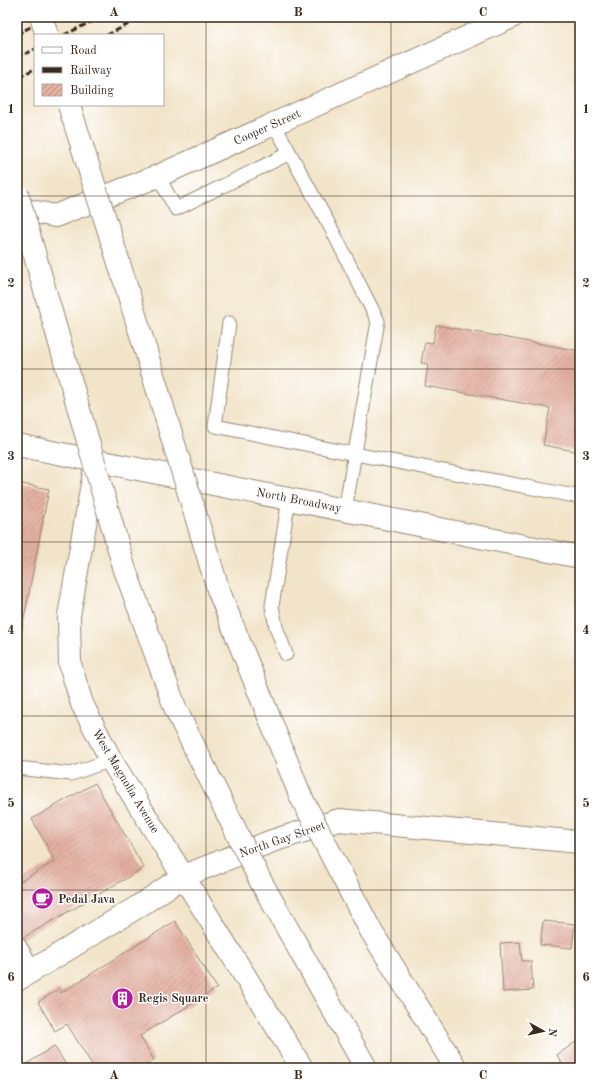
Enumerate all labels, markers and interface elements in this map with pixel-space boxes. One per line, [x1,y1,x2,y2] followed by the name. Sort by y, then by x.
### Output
[109,6,119,19] text: A
[293,6,303,19] text: B
[479,6,487,19] text: C
[34,34,164,106] legend
[70,45,97,57] text: Road
[70,65,113,77] text: Railway
[70,85,114,97] text: Building
[7,103,15,116] text: 1
[582,103,590,116] text: 1
[232,108,303,148] street label: Cooper Street
[7,277,15,290] text: 2
[582,277,590,290] text: 2
[7,450,15,463] text: 3
[582,450,590,463] text: 3
[255,487,343,515] street label: North Broadway
[7,624,15,637] text: 4
[582,624,590,637] text: 4
[89,728,161,836] street label: West Magnolia Avenue
[7,797,15,810] text: 5
[582,797,590,810] text: 5
[238,820,327,860] street label: North Gay Street
[30,886,56,912] cafe icon: Pedal Java
[58,894,115,906] place label: Pedal Java
[7,971,15,984] text: 6
[582,971,590,984] text: 6
[110,985,136,1011] building icon: Regis Square
[138,993,209,1005] place label: Regis Square
[523,1011,563,1051] north arrow
[545,1027,557,1038] text: N
[109,1069,119,1082] text: A
[293,1069,303,1082] text: B
[479,1069,487,1082] text: C

